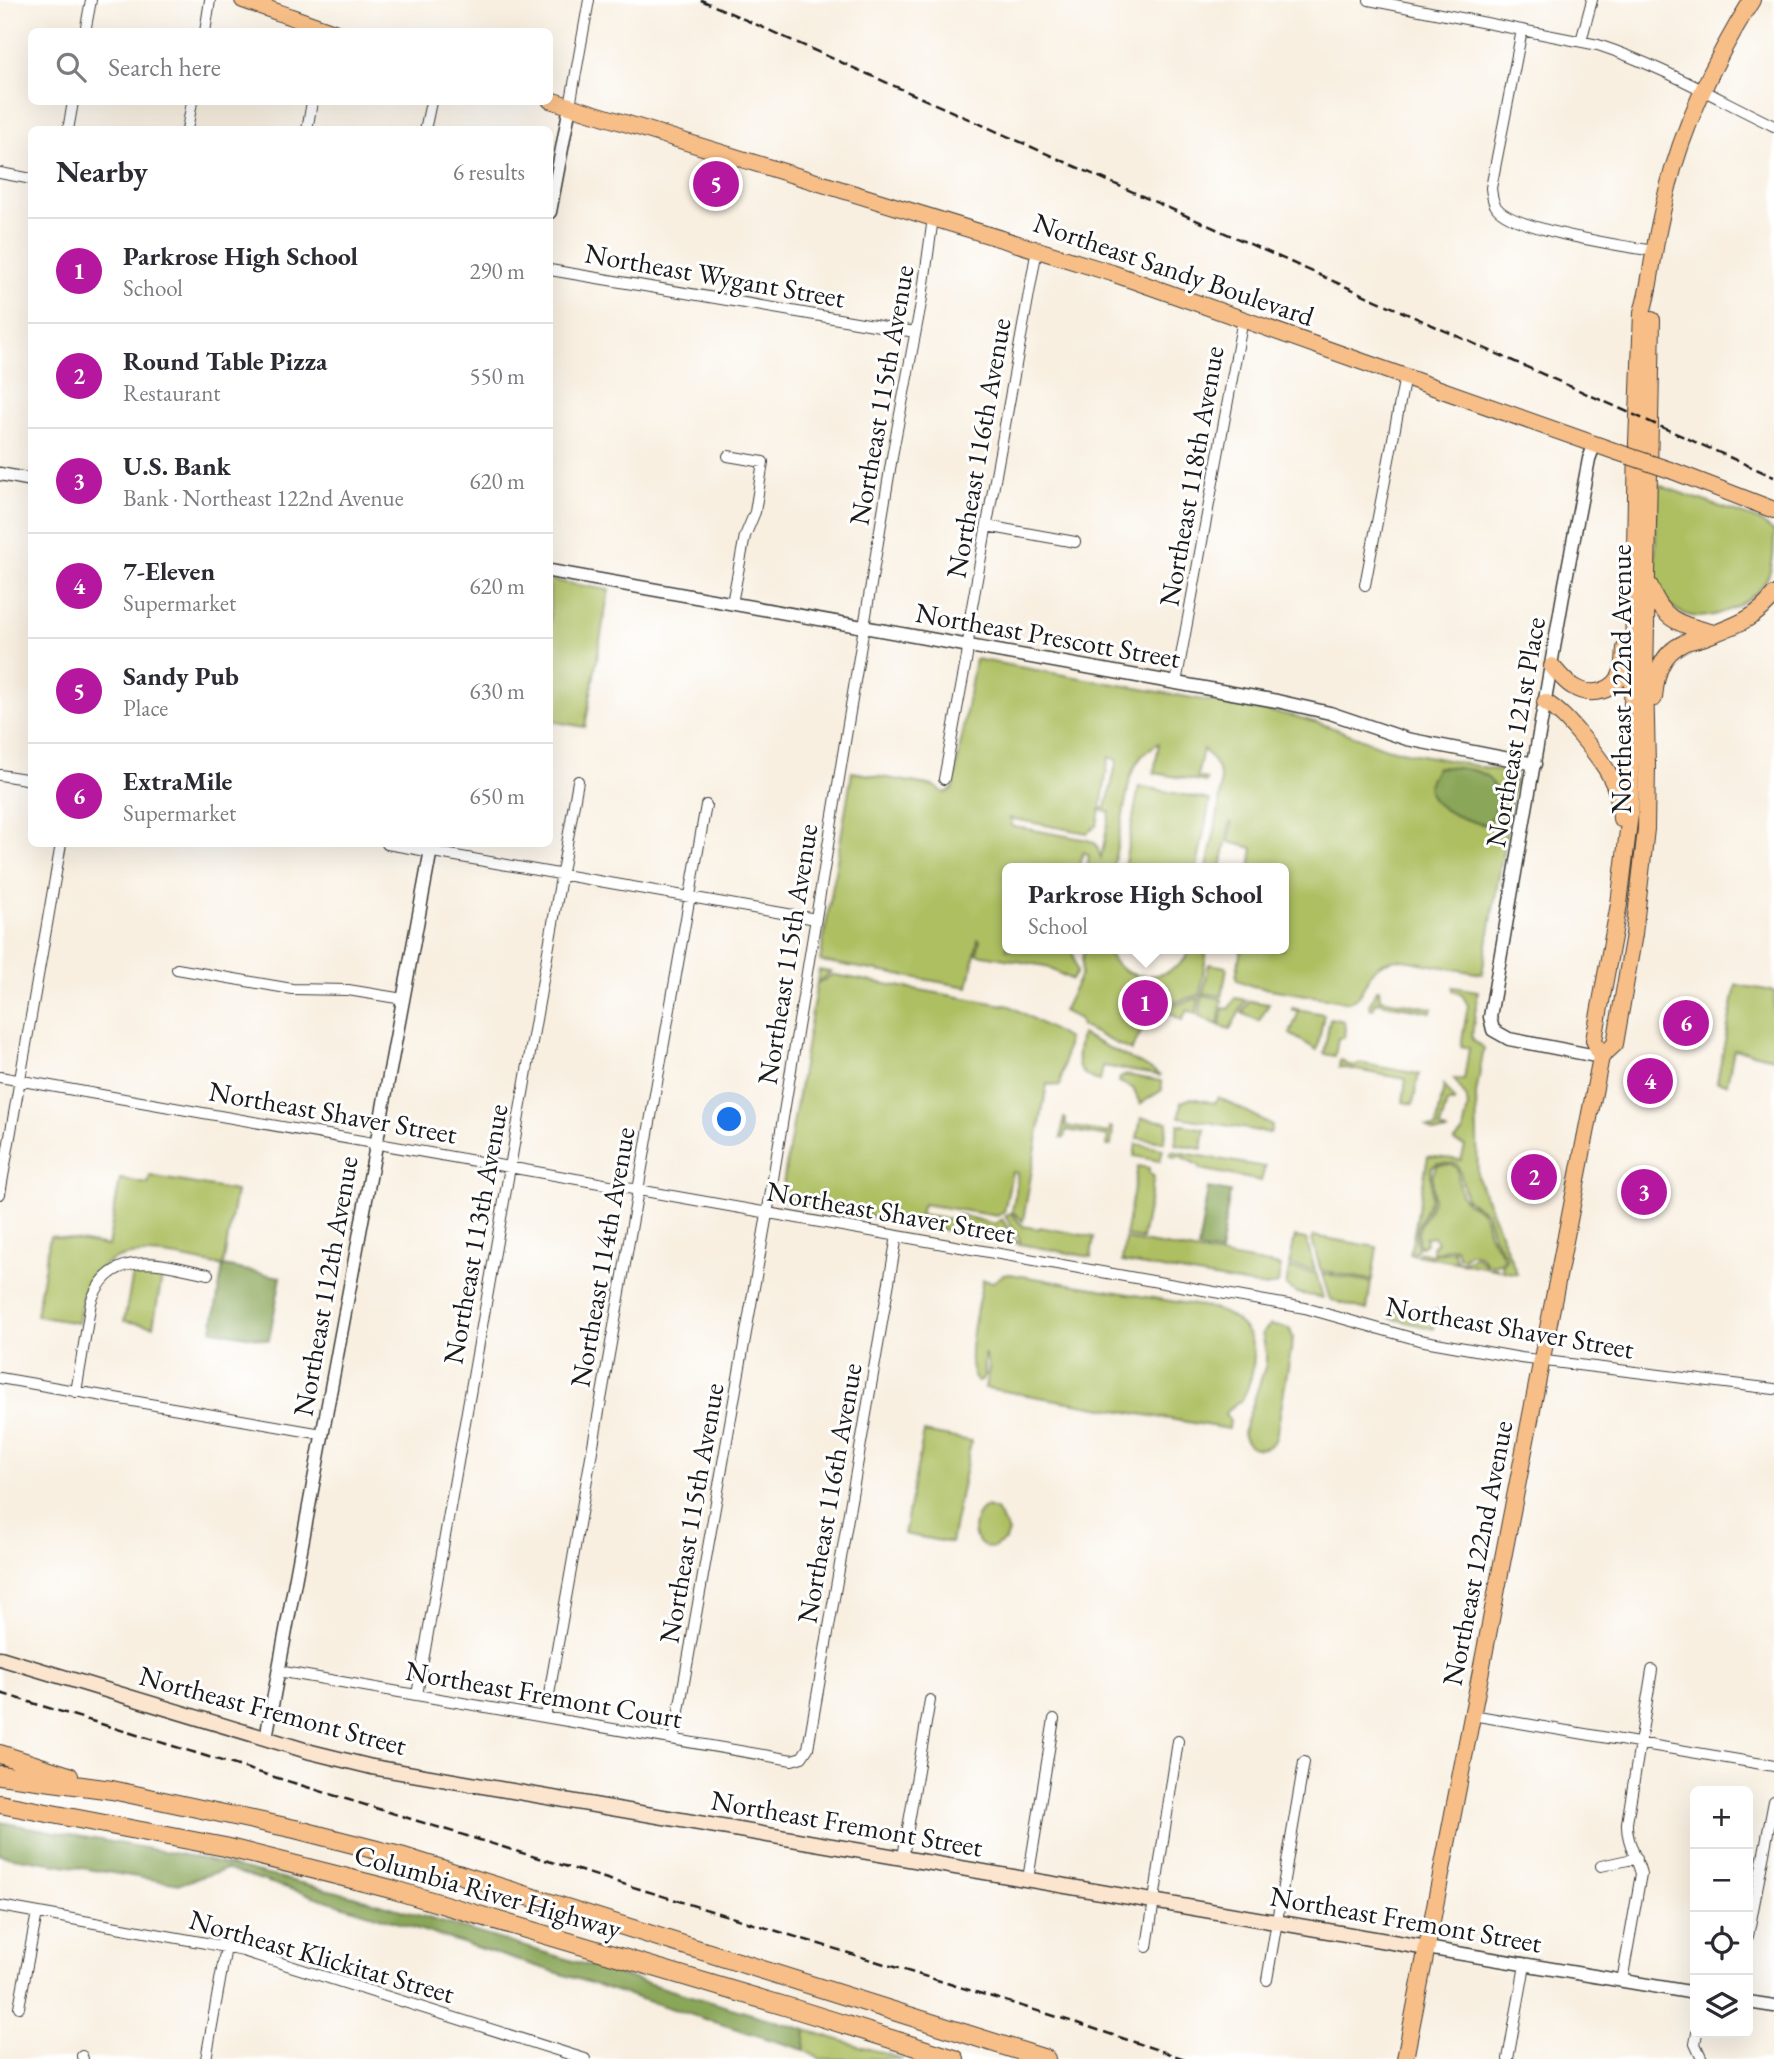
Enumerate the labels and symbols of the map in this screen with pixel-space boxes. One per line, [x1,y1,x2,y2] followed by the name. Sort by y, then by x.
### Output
[693,158,739,210] pin: 5
[1029,204,1320,334] street label: Northeast Sandy Boulevard
[582,234,848,316] street label: Northeast Wygant Street
[840,262,922,528] street label: Northeast 115th Avenue
[937,315,1019,581] street label: Northeast 116th Avenue
[1150,343,1232,609] street label: Northeast 118th Avenue
[1603,544,1639,814] street label: Northeast 122nd Avenue
[913,594,1183,676] street label: Northeast Prescott Street
[1477,614,1553,850] street label: Northeast 121st Place
[749,821,825,1087] street label: Northeast 115th Avenue
[1122,977,1168,1029] pin: 1
[1663,997,1709,1049] pin: 6
[1627,1055,1673,1107] pin: 4
[206,1072,460,1152] street label: Northeast Shaver Street
[434,1101,516,1367] street label: Northeast 113th Avenue
[712,1102,746,1136] your location
[561,1124,643,1390] street label: Northeast 114th Avenue
[1511,1151,1557,1203] pin: 2
[284,1153,366,1419] street label: Northeast 112th Avenue
[1621,1166,1667,1218] pin: 3
[764,1172,1018,1252] street label: Northeast Shaver Street
[1383,1287,1637,1367] street label: Northeast Shaver Street
[788,1360,870,1626] street label: Northeast 116th Avenue
[650,1380,732,1646] street label: Northeast 115th Avenue
[1434,1417,1520,1689] street label: Northeast 122nd Avenue
[403,1652,685,1736] street label: Northeast Fremont Court
[135,1657,411,1763] street label: Northeast Fremont Street
[708,1781,986,1865] street label: Northeast Fremont Street
[350,1836,626,1947] street label: Columbia River Highway
[1267,1877,1545,1961] street label: Northeast Fremont Street
[185,1901,459,2011] street label: Northeast Klickitat Street

